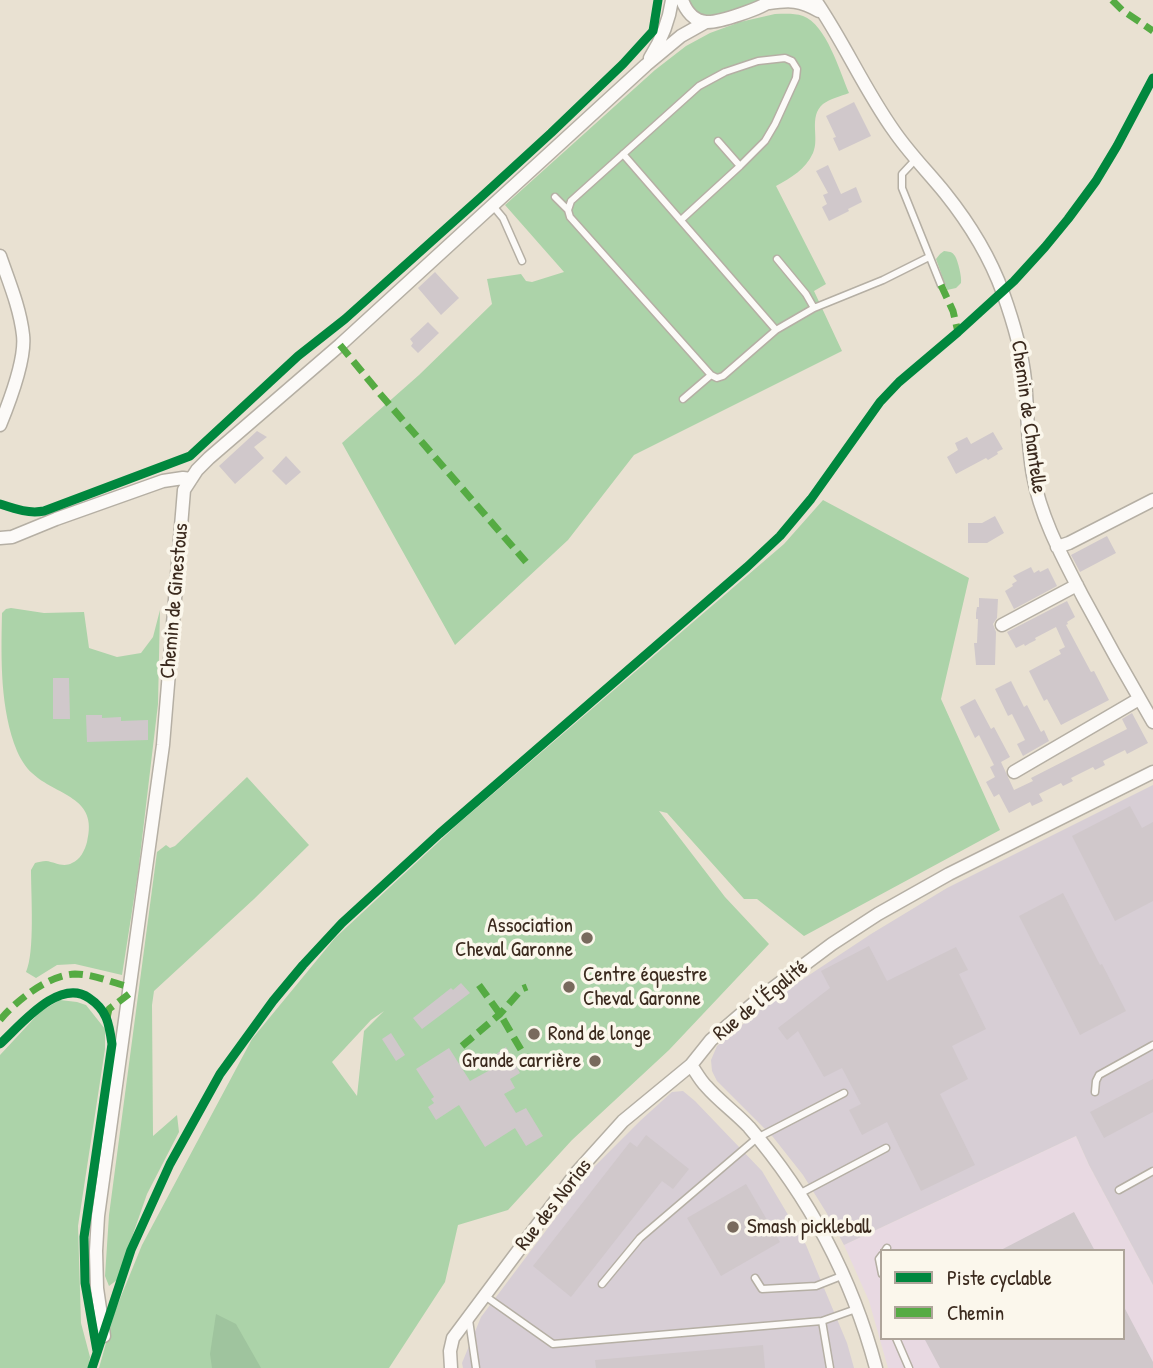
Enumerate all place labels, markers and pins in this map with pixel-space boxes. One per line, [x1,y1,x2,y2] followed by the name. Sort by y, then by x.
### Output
[455,913,573,963] place label: Association Cheval Garonne
[579,930,595,946] marker: Association Cheval Garonne
[583,962,707,1012] place label: Centre équestre Cheval Garonne
[561,979,577,995] marker: Centre équestre Cheval Garonne
[548,1021,651,1047] place label: Rond de longe
[526,1026,542,1042] marker: Rond de longe
[462,1048,581,1074] place label: Grande carrière
[587,1053,603,1069] marker: Grande carrière
[747,1214,871,1240] place label: Smash pickleball
[725,1219,741,1235] marker: Smash pickleball

